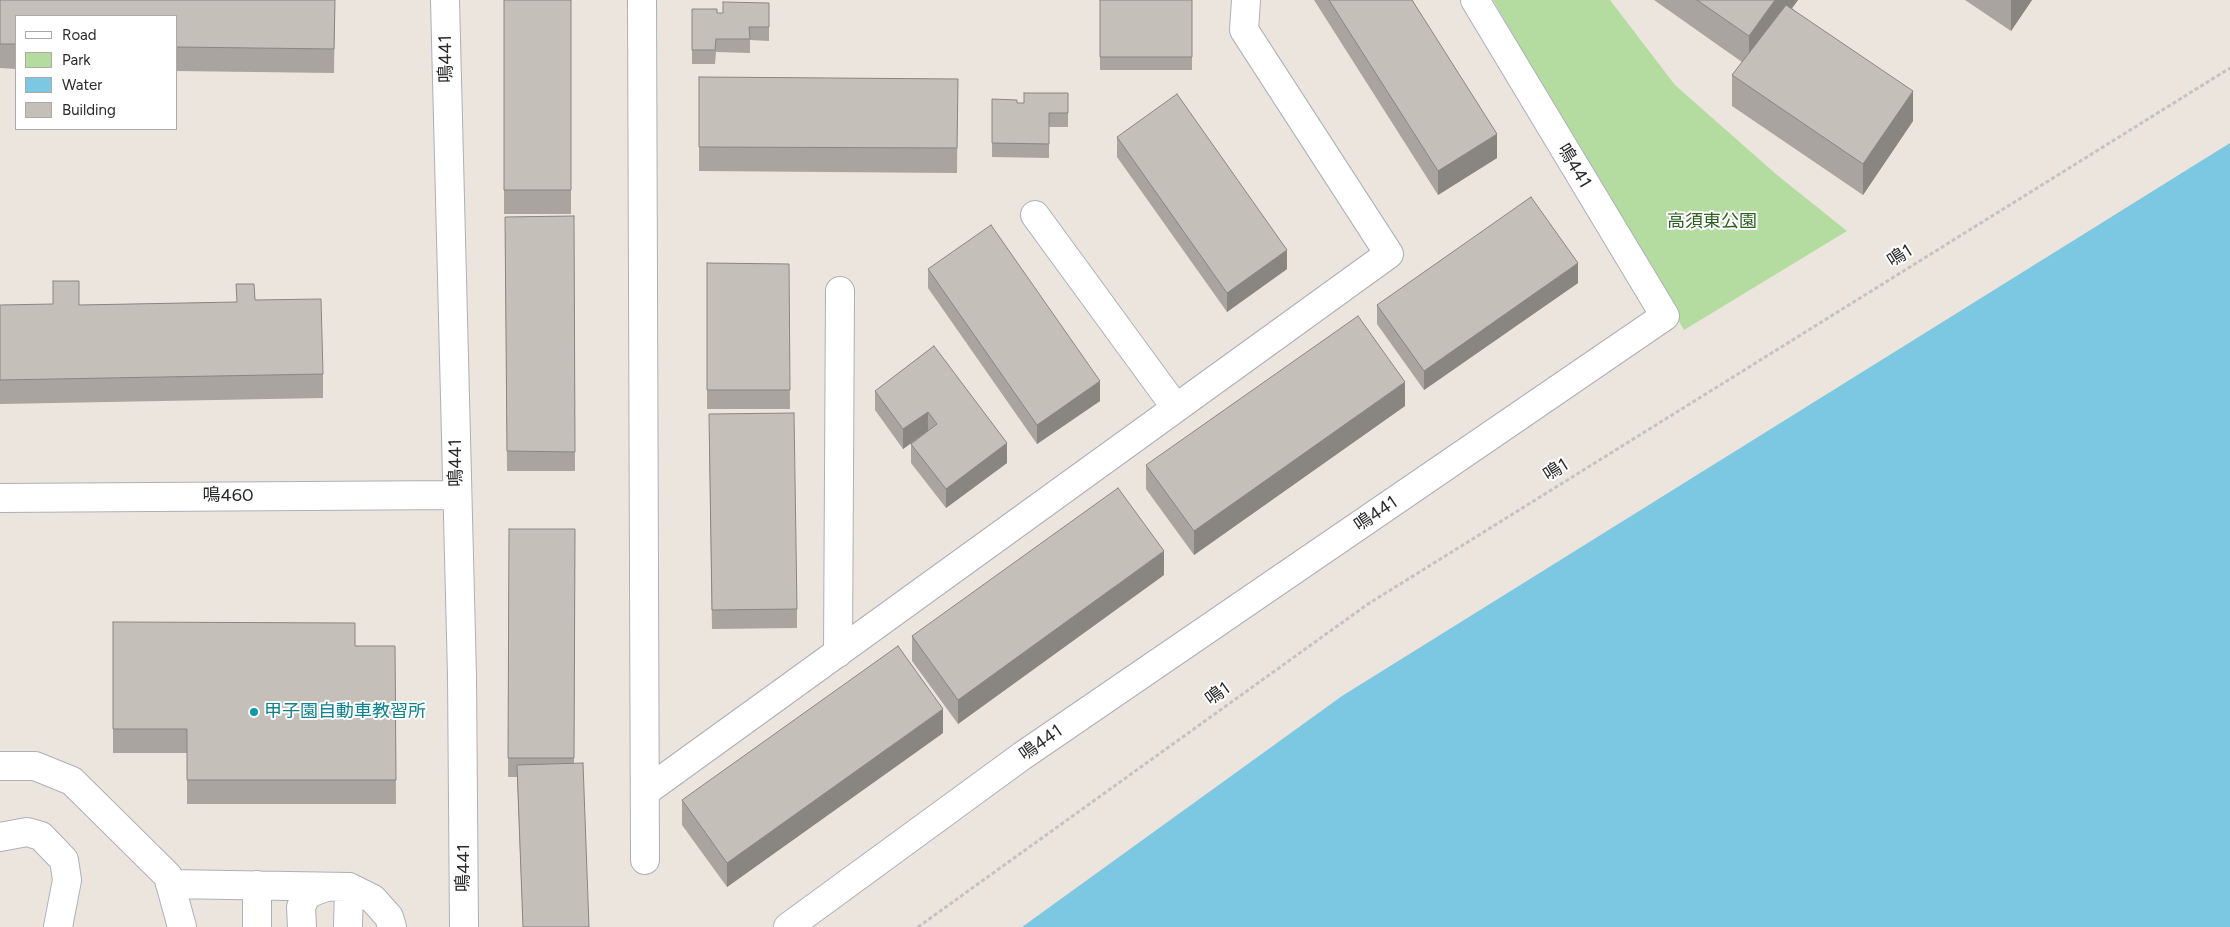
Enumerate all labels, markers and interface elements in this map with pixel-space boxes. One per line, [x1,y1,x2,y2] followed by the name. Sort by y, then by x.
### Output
[15,15,178,130] legend
[62,26,97,44] text: Road
[435,35,457,83] street label: 鳴441
[62,51,91,69] text: Park
[62,76,102,94] text: Water
[62,101,116,119] text: Building
[1552,140,1596,192] street label: 鳴441
[1667,211,1757,233] park label: 高須東公園
[1883,240,1917,272] street label: 鳴1
[445,439,467,487] street label: 鳴441
[1539,454,1573,486] street label: 鳴1
[203,485,253,507] street label: 鳴460
[1350,492,1402,536] street label: 鳴441
[1201,678,1235,710] street label: 鳴1
[264,701,426,723] place label: 甲子園自動車教習所
[248,706,260,718] marker: 甲子園自動車教習所
[1015,720,1067,766] street label: 鳴441
[453,844,475,892] street label: 鳴441

